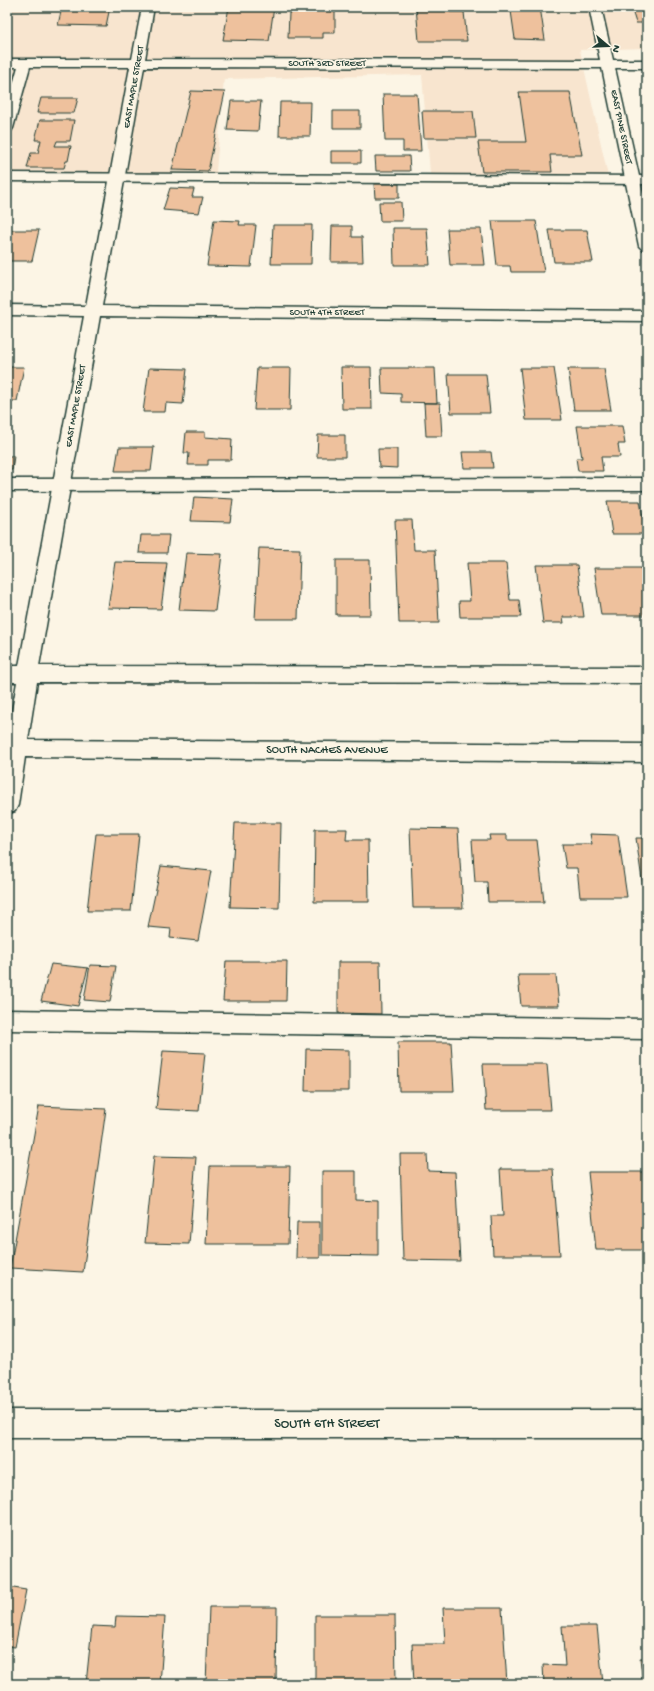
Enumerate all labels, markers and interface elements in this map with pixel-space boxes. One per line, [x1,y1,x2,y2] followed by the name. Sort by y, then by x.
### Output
[588,26,628,66] north arrow
[609,43,622,54] text: N
[121,44,147,129] street label: EAST MAPLE STREET
[288,58,367,70] street label: SOUTH 3RD STREET
[607,89,635,167] street label: EAST PINE STREET
[289,307,366,319] street label: SOUTH 4TH STREET
[63,363,89,448] street label: EAST MAPLE STREET
[266,744,388,758] street label: SOUTH NACHES AVENUE
[274,1416,380,1433] street label: SOUTH 6TH STREET

